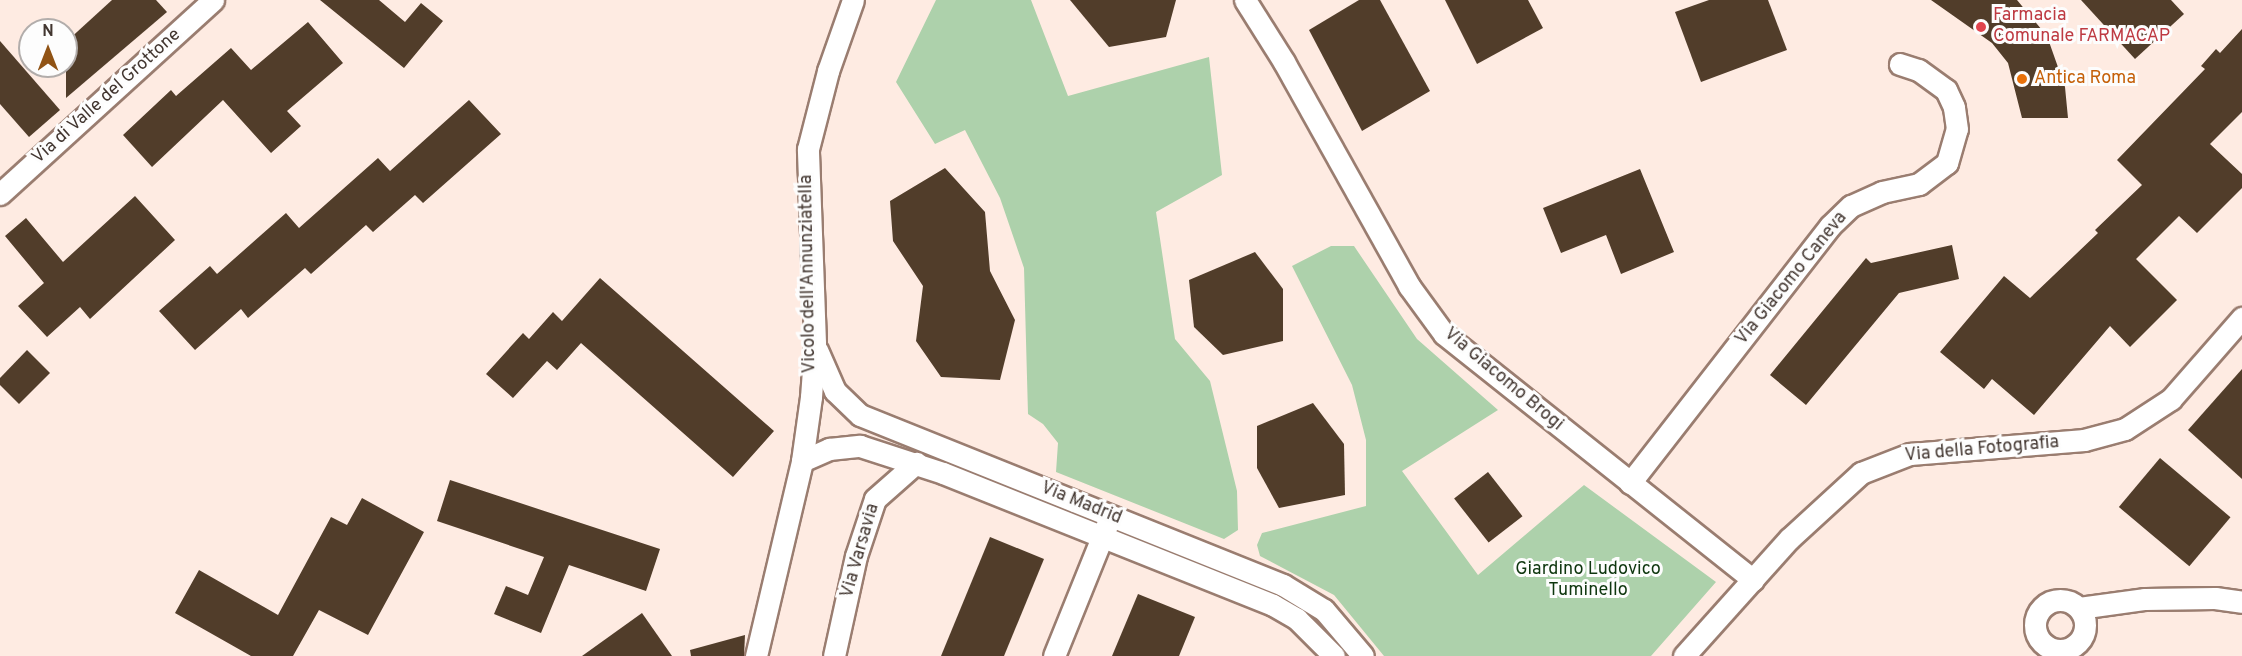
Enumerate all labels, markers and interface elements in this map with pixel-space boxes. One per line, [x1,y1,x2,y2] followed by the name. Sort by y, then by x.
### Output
[1993,6,2170,48] place label: Farmacia Comunale FARMACAP
[18,18,78,78] north arrow
[1974,20,1988,34] marker: Farmacia Comunale FARMACAP
[42,22,54,42] text: N
[28,24,186,170] street label: Via di Valle del Grottone
[2034,68,2136,90] place label: Antica Roma
[2015,72,2029,86] marker: Antica Roma
[796,174,822,374] street label: Vicolo dell'Annunziatella
[1732,208,1852,350] street label: Via Giacomo Caneva
[1439,324,1567,436] street label: Via Giacomo Brogi
[1904,432,2060,468] street label: Via della Fotografia
[1037,478,1125,530] street label: Via Madrid
[837,501,885,601] street label: Via Varsavia
[1515,560,1661,602] park label: Giardino Ludovico Tuminello

